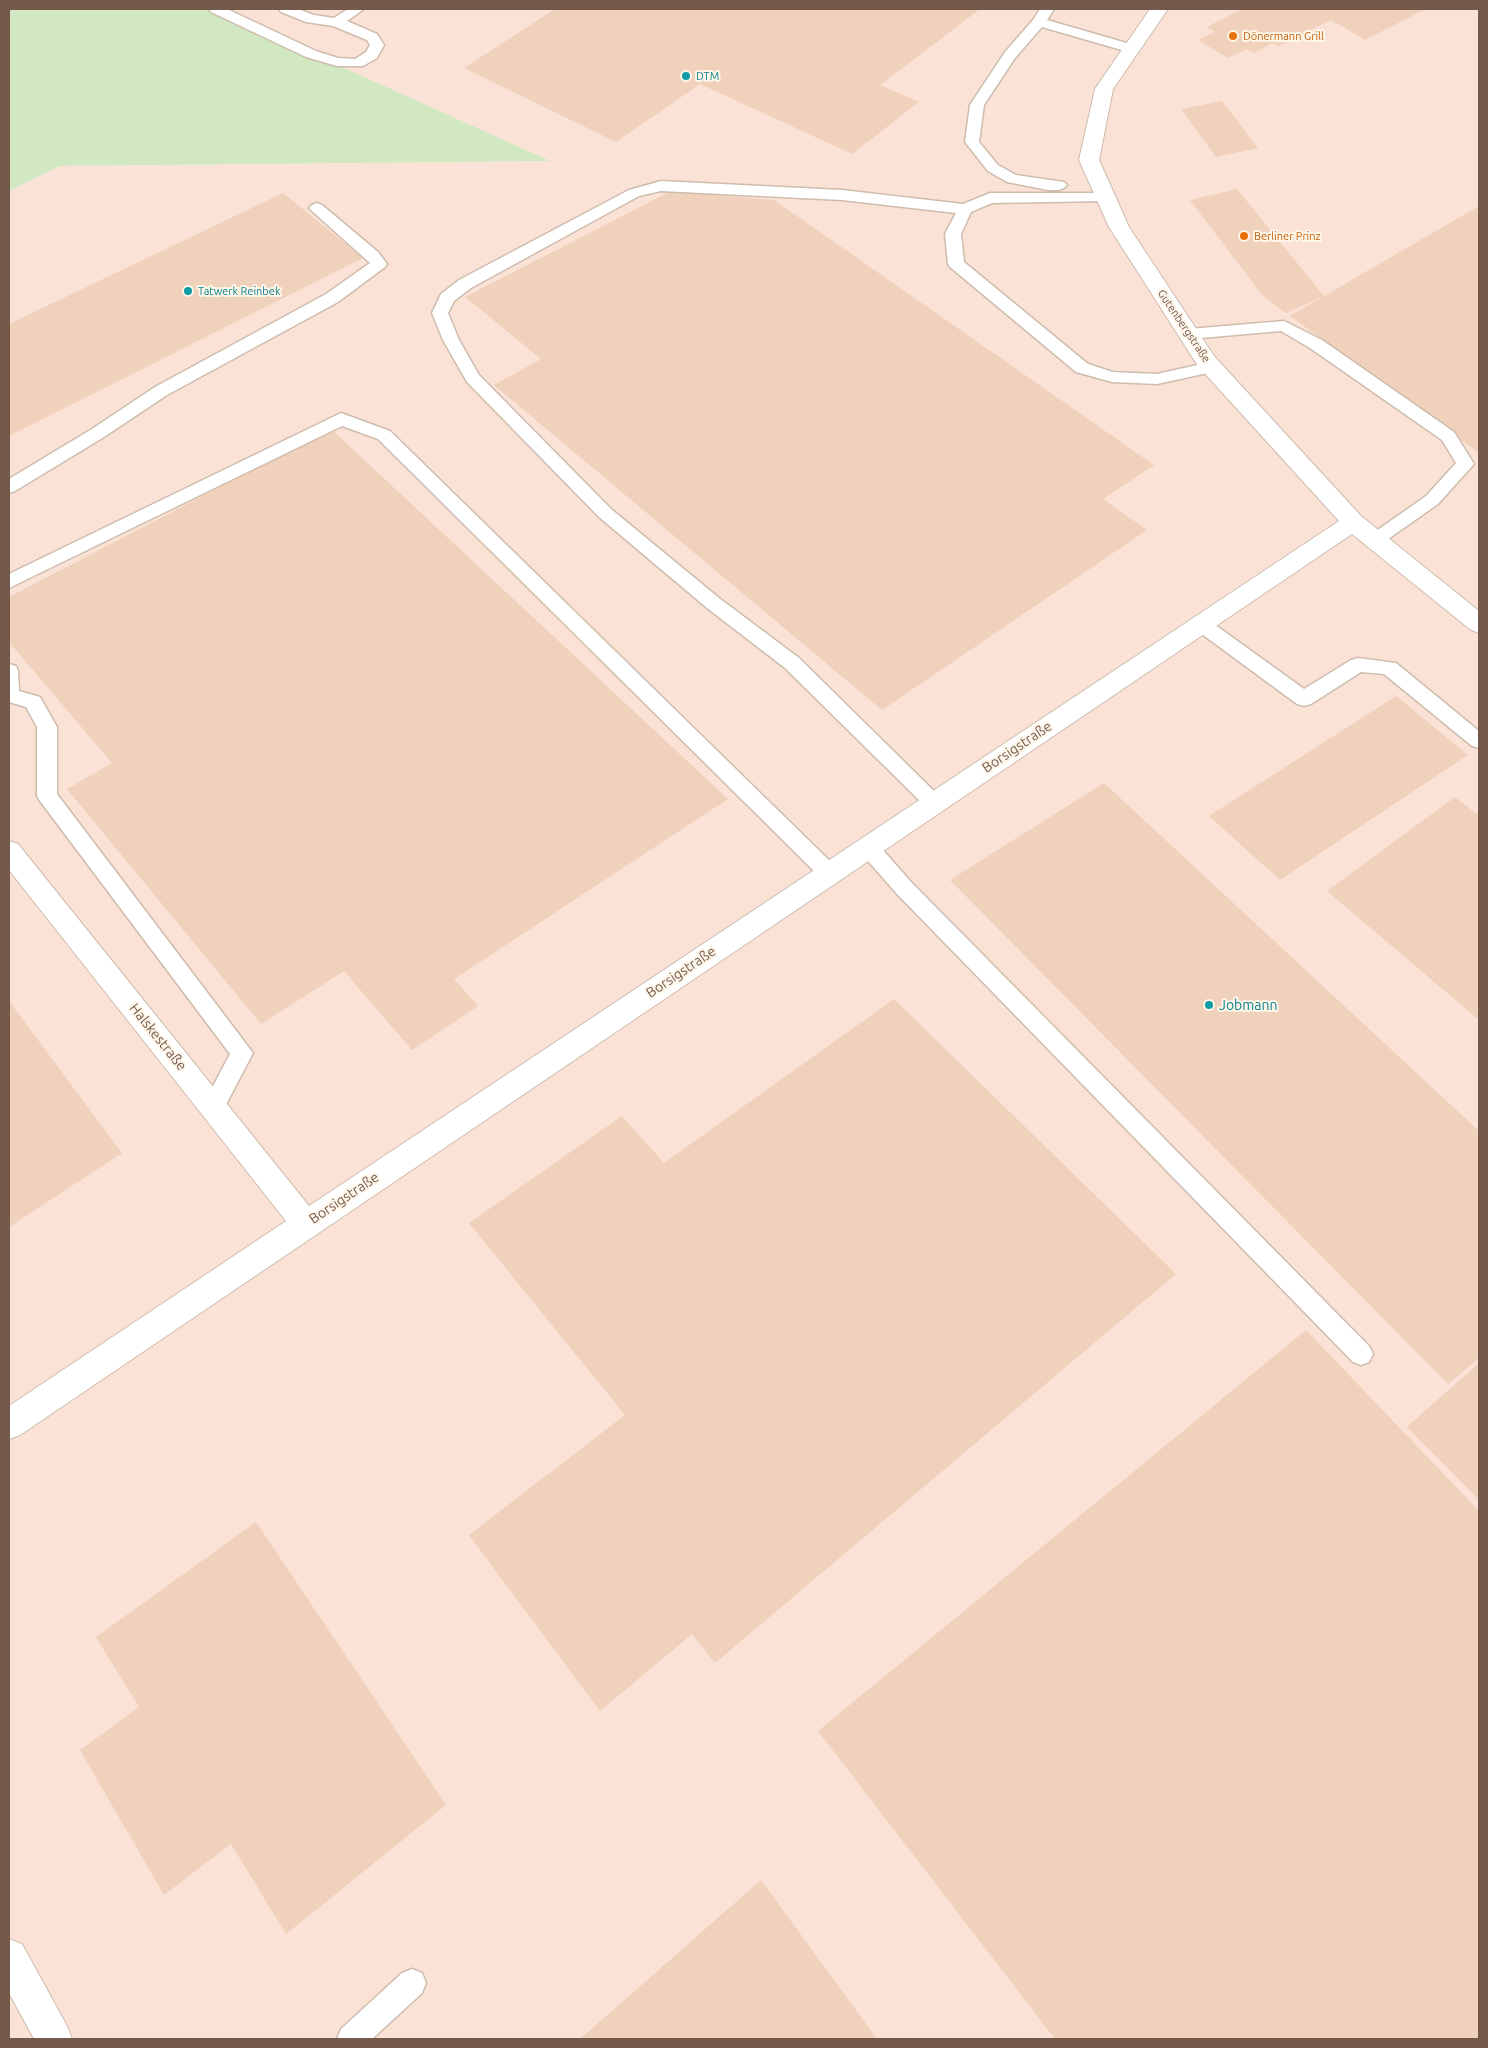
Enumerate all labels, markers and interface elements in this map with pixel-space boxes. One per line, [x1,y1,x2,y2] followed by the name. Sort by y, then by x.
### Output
[1243,29,1324,43] place label: Dönermann Grill
[1227,30,1239,42] marker: Dönermann Grill
[696,69,719,83] place label: DTM
[680,70,692,82] marker: DTM
[1254,229,1321,243] place label: Berliner Prinz
[1238,230,1250,242] marker: Berliner Prinz
[198,284,280,298] place label: Tatwerk Reinbek
[182,285,194,297] marker: Tatwerk Reinbek
[1155,287,1213,365] street label: Gutenbergstraße
[979,718,1055,776] street label: Borsigstraße
[643,943,719,1001] street label: Borsigstraße
[1219,997,1278,1013] place label: Jobmann
[1203,999,1215,1011] marker: Jobmann
[126,1000,190,1074] street label: Halskestraße
[306,1169,382,1227] street label: Borsigstraße

